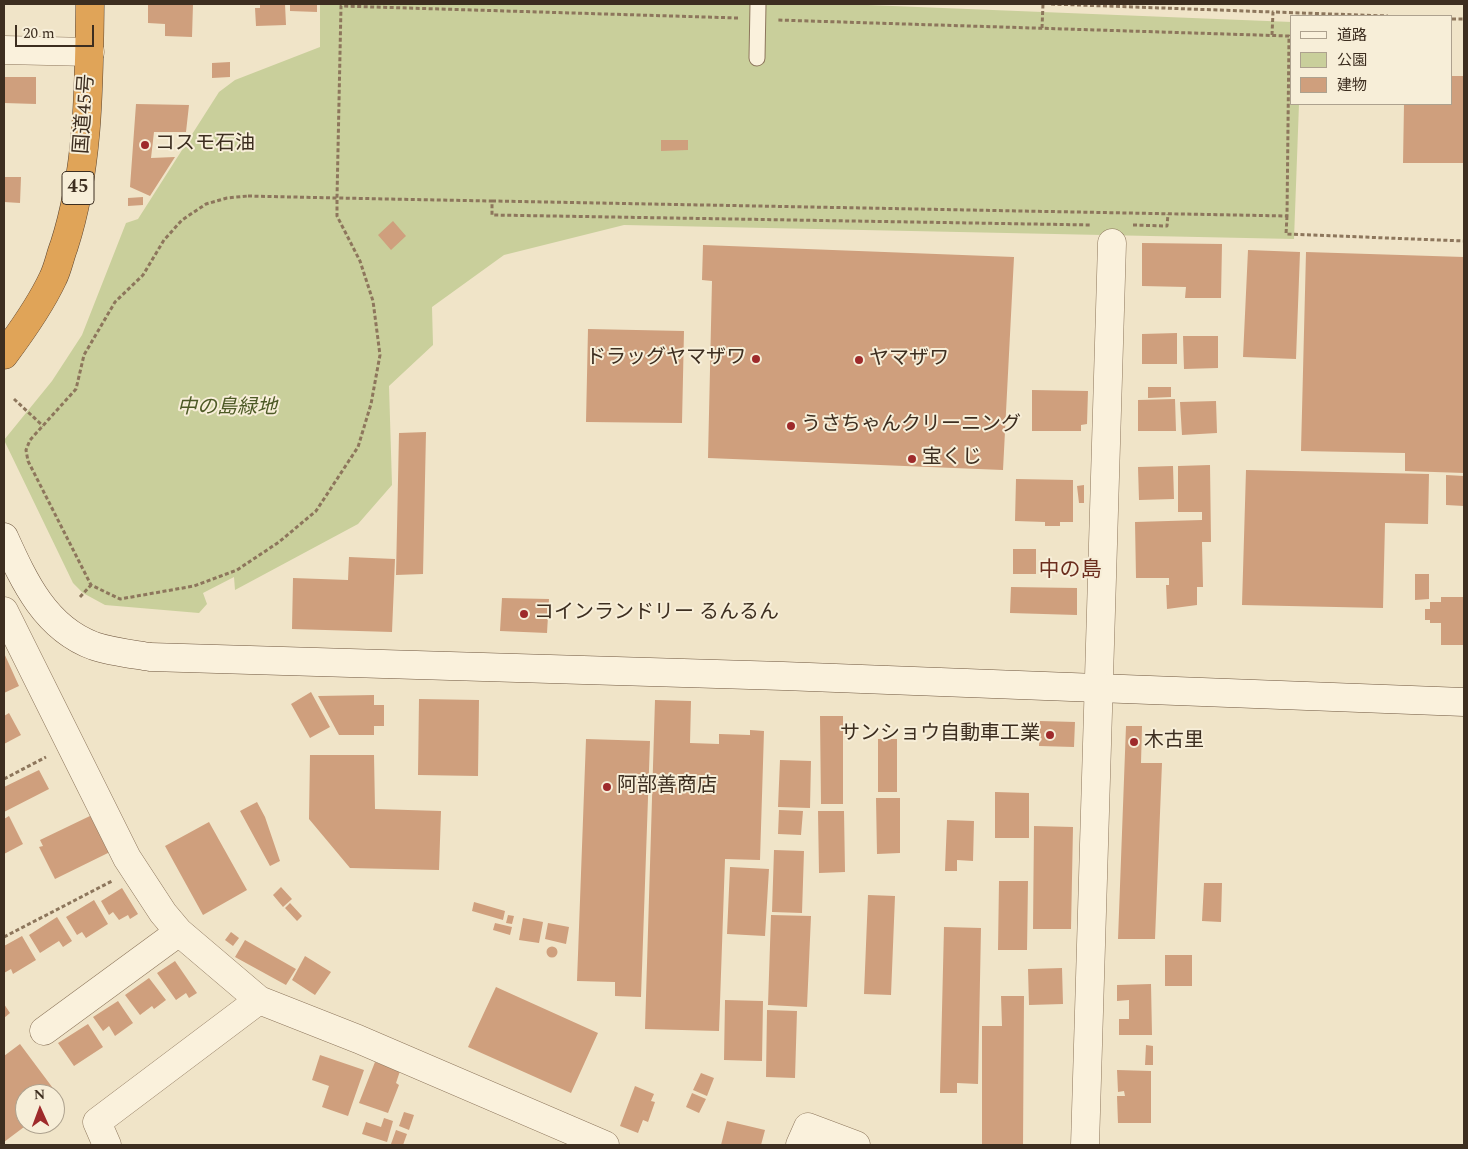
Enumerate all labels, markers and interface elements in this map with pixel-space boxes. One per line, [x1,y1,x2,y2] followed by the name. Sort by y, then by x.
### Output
[18,15,96,47] scale bar
[1290,15,1453,105] legend
[23,22,55,45] text: 20 m
[1337,24,1367,47] text: 道路
[1337,49,1367,72] text: 公園
[71,73,101,155] street label: 国道45号
[1337,74,1367,97] text: 建物
[155,133,255,157] place label: コスモ石油
[139,139,151,151] marker: コスモ石油
[62,172,94,204] road number: 45
[586,347,746,371] place label: ドラッグヤマザワ
[869,348,949,372] place label: ヤマザワ
[750,353,762,365] marker: ドラッグヤマザワ
[853,354,865,366] marker: ヤマザワ
[177,397,277,421] park label: 中の島緑地
[801,414,1021,438] place label: うさちゃんクリーニング
[785,420,797,432] marker: うさちゃんクリーニング
[922,447,982,471] place label: 宝くじ
[906,453,918,465] marker: 宝くじ
[1039,559,1101,585] district label: 中の島
[534,602,779,626] place label: コインランドリー るんるん
[518,608,530,620] marker: コインランドリー るんるん
[840,723,1040,747] place label: サンショウ自動車工業
[1044,729,1056,741] marker: サンショウ自動車工業
[1144,730,1204,754] place label: 木古里
[1128,736,1140,748] marker: 木古里
[617,775,717,799] place label: 阿部善商店
[601,781,613,793] marker: 阿部善商店
[15,1084,65,1134] north arrow
[33,1084,46,1105] text: N

